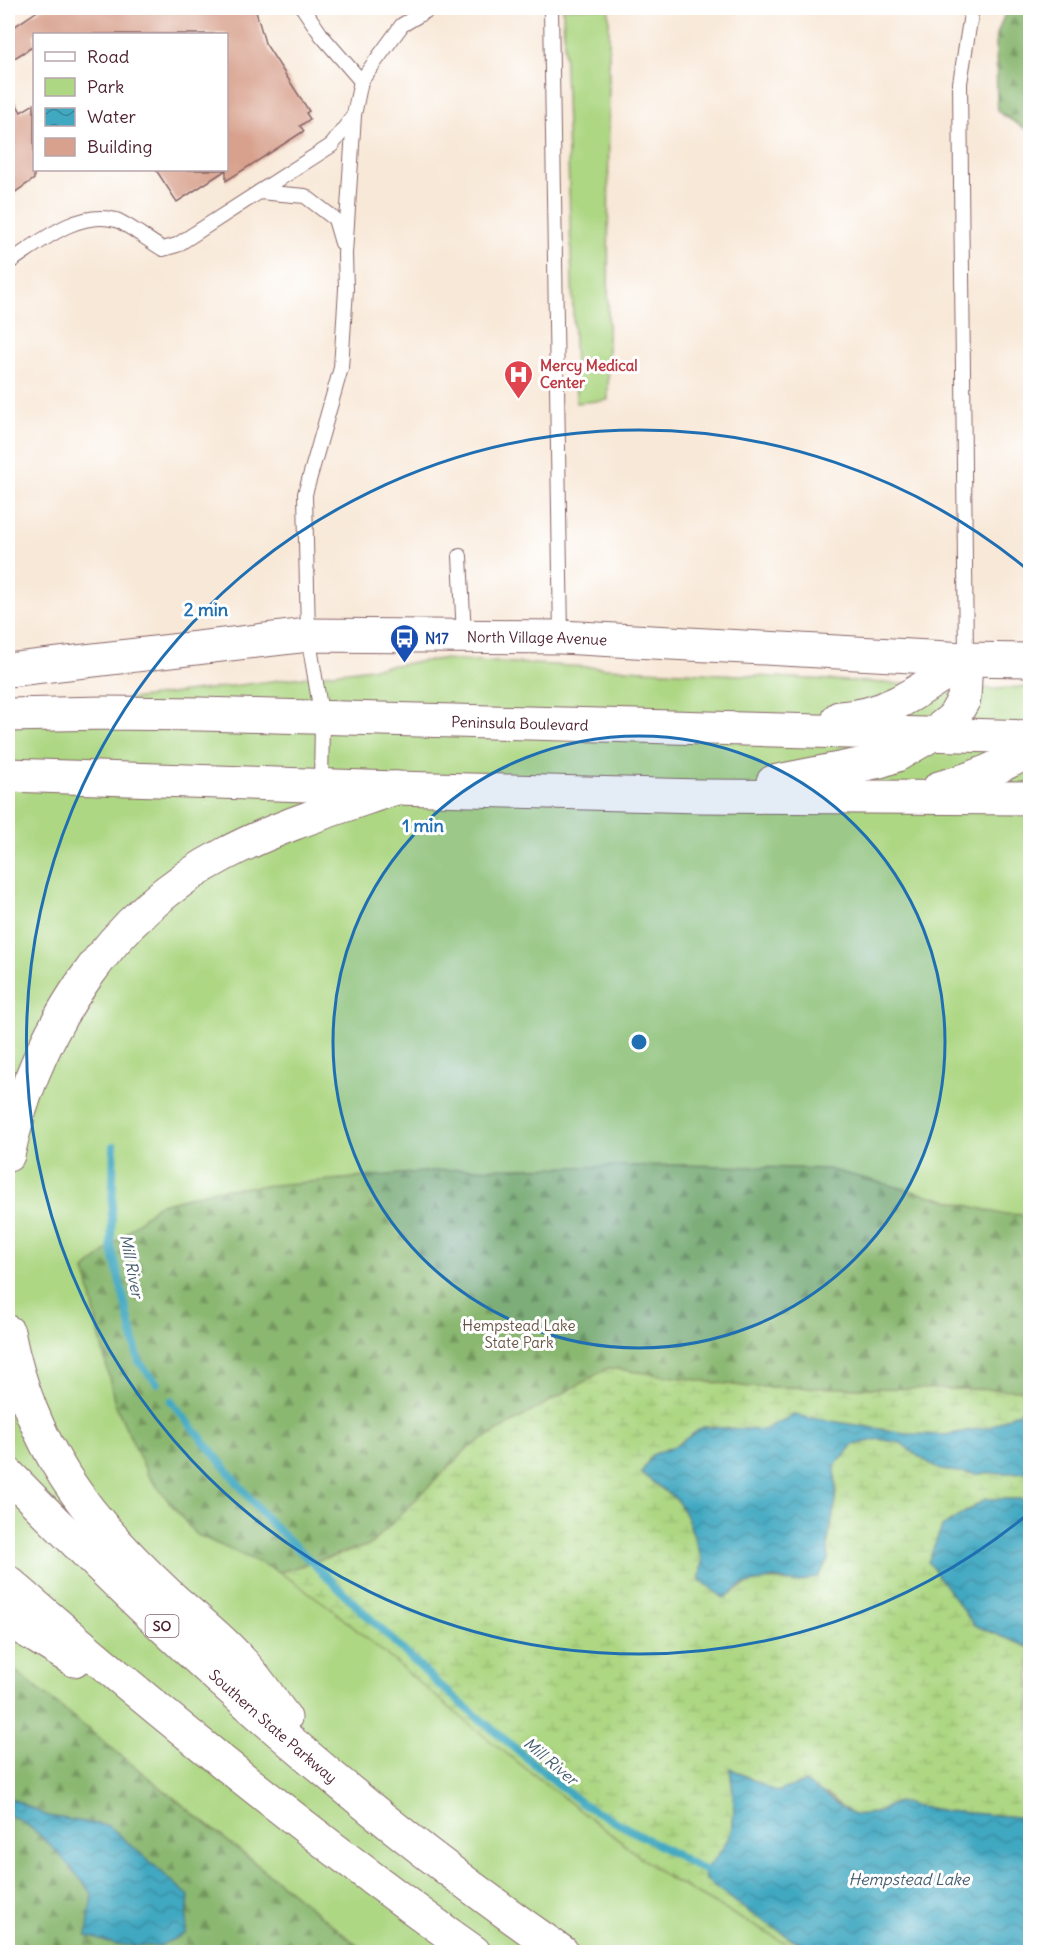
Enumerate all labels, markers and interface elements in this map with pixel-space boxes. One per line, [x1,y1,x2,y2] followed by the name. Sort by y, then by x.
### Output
[33,33,228,171] legend
[87,45,130,68] text: Road
[87,75,124,98] text: Park
[87,105,137,128] text: Water
[87,135,152,158] text: Building
[540,356,638,392] place label: Mercy Medical Center
[503,358,535,400] hospital icon: Mercy Medical Center
[184,598,229,621] text: 2 min
[388,622,420,664] bus stop icon: N17
[467,627,608,649] street label: North Village Avenue
[425,629,449,648] place label: N17
[451,711,589,734] street label: Peninsula Boulevard
[402,814,444,837] text: 1 min
[629,1032,649,1052] centre of rings
[116,1233,148,1302] water label: Mill River
[462,1316,576,1352] park label: Hempstead Lake State Park
[146,1615,178,1637] road number: SO
[205,1665,341,1787] street label: Southern State Parkway
[520,1733,584,1791] water label: Mill River
[849,1869,971,1889] water label: Hempstead Lake

